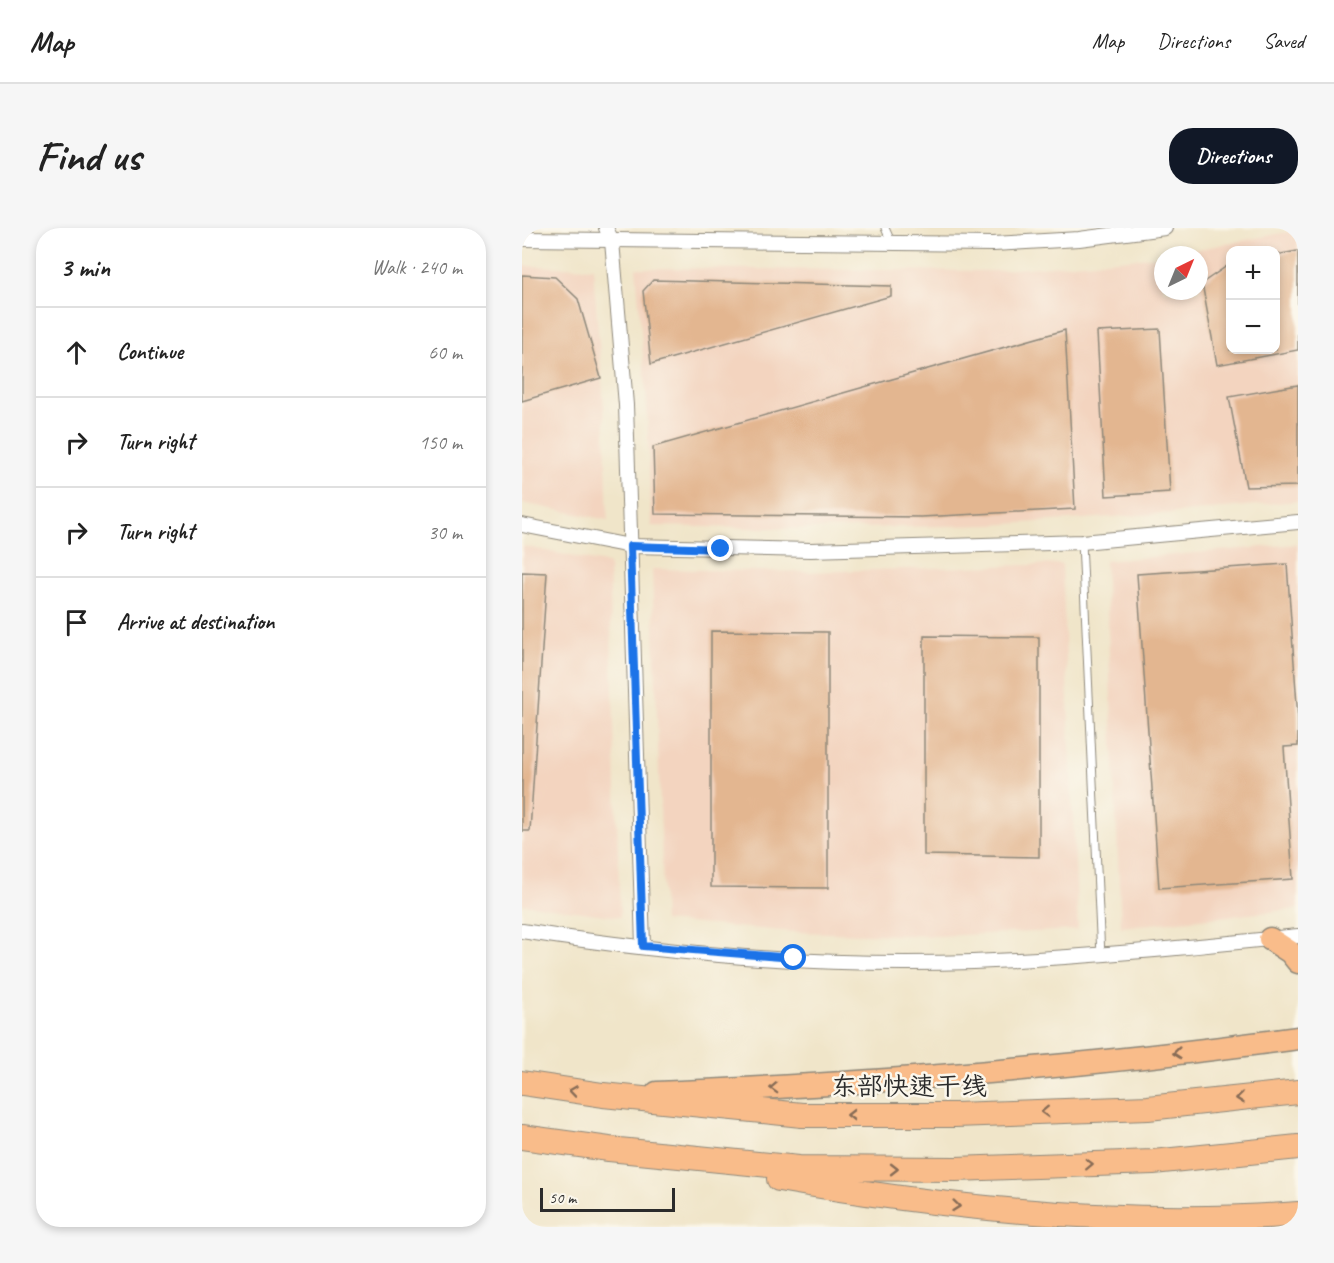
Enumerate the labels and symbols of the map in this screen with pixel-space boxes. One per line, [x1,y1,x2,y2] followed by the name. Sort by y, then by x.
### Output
[1154,246,1208,300] north arrow
[707,535,733,561] route end
[780,944,806,970] route start
[1173,1046,1182,1059] one-way arrow
[831,1070,987,1103] street label: 东部快速干线
[770,1082,779,1095] one-way arrow
[568,1085,577,1097] one-way arrow
[1235,1091,1244,1104] one-way arrow
[1041,1106,1050,1118] one-way arrow
[846,1109,855,1121] one-way arrow
[1084,1158,1093,1171] one-way arrow
[889,1163,898,1175] one-way arrow
[540,1185,675,1212] scale bar
[952,1200,961,1212] one-way arrow

